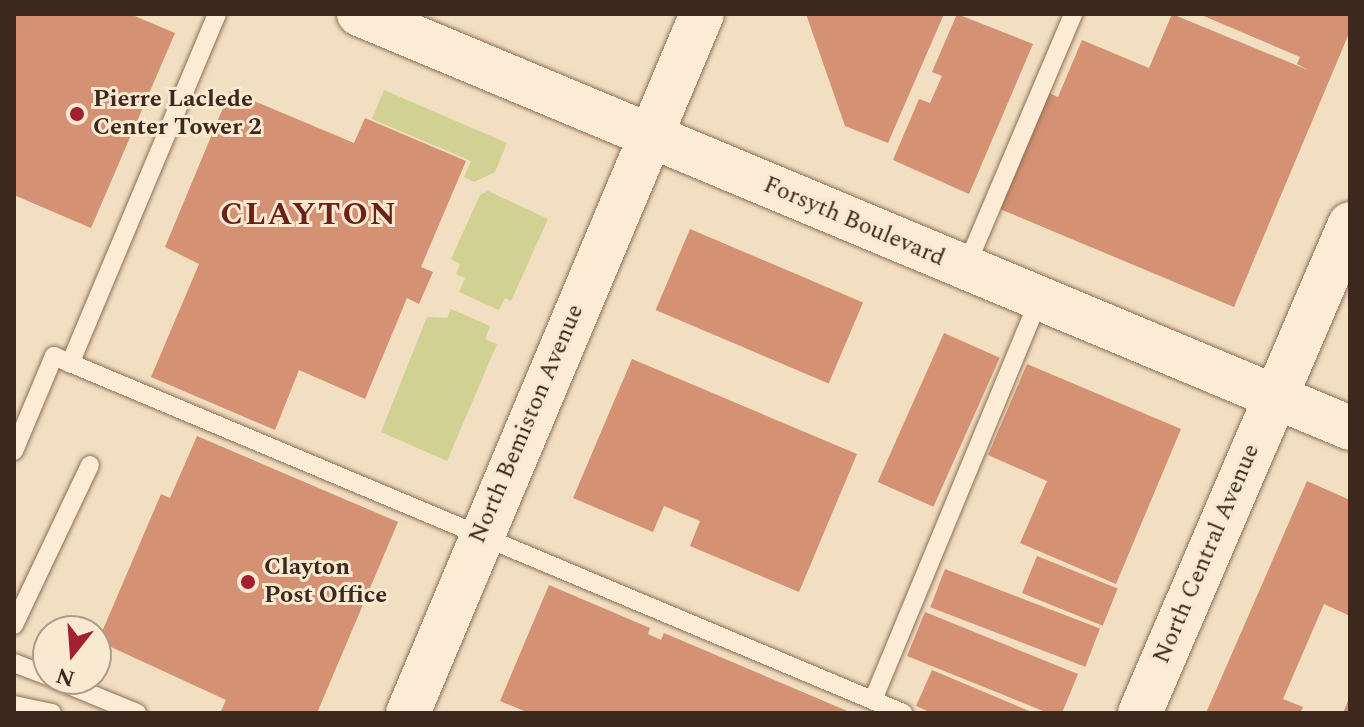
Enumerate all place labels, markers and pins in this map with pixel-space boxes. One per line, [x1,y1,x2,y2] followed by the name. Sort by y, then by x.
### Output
[93,86,262,142] place label: Pierre Laclede Center Tower 2
[68,105,86,123] marker: Pierre Laclede Center Tower 2
[264,554,387,610] place label: Clayton Post Office
[239,573,257,591] marker: Clayton Post Office

